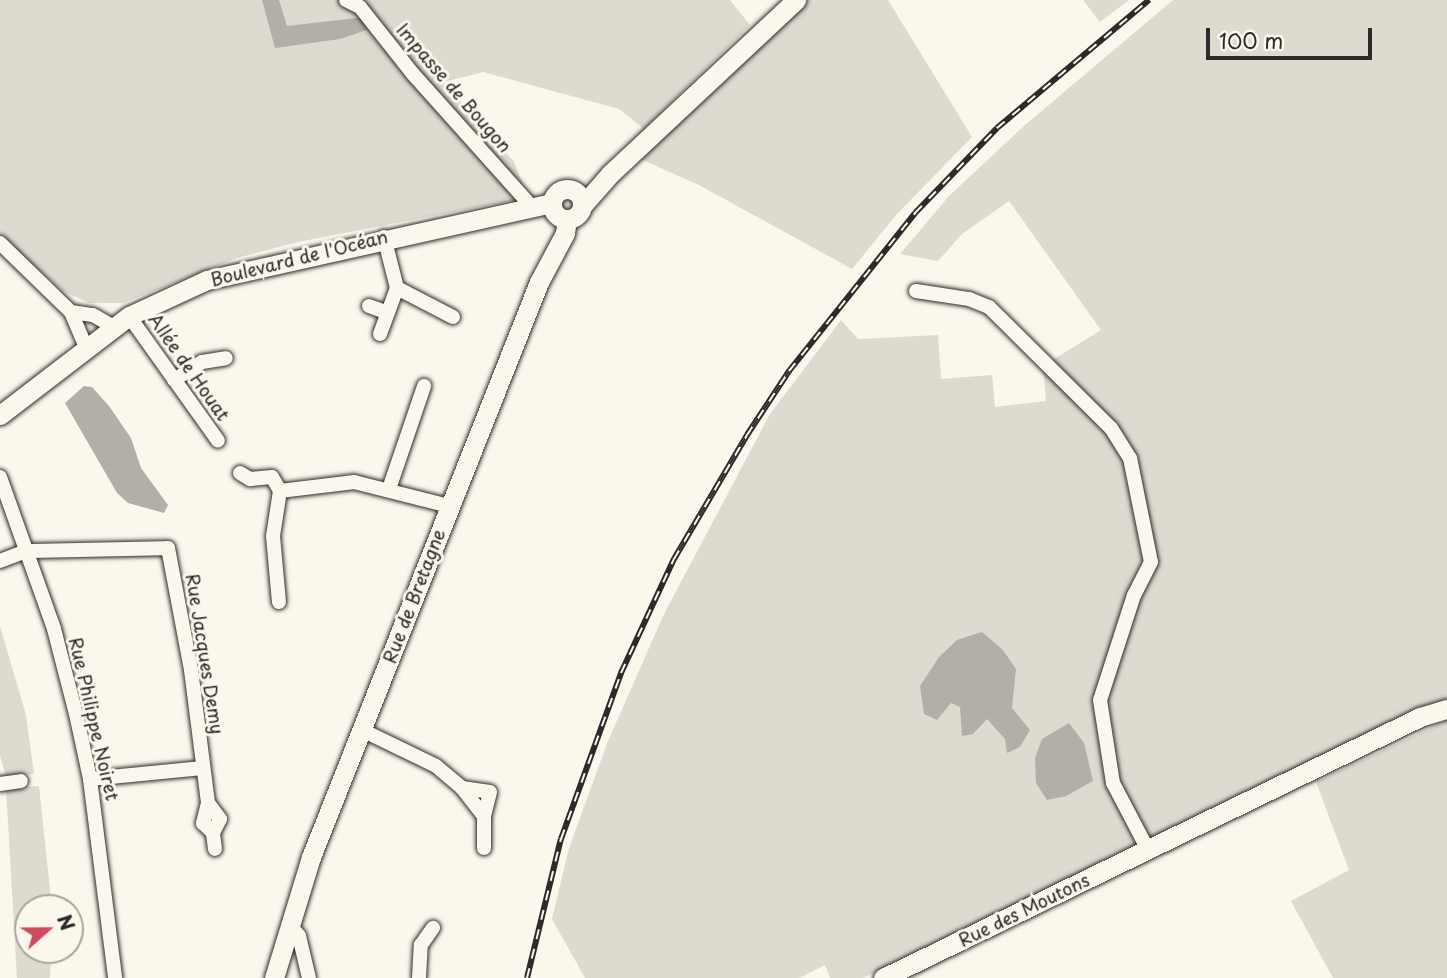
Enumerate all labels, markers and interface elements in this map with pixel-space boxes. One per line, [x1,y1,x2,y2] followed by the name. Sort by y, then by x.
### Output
[1209,14,1375,58] scale bar
[391,18,517,158] street label: Impasse de Bougon
[1219,24,1283,56] text: 100 m
[208,225,390,291] street label: Boulevard de l'Océan
[143,308,235,426] street label: Allée de Houat
[378,525,450,667] street label: Rue de Bretagne
[181,570,229,738] street label: Rue Jacques Demy
[65,635,123,803] street label: Rue Philippe Noiret
[953,868,1095,952] street label: Rue des Moutons
[14,894,84,964] north arrow
[51,910,83,934] text: N

